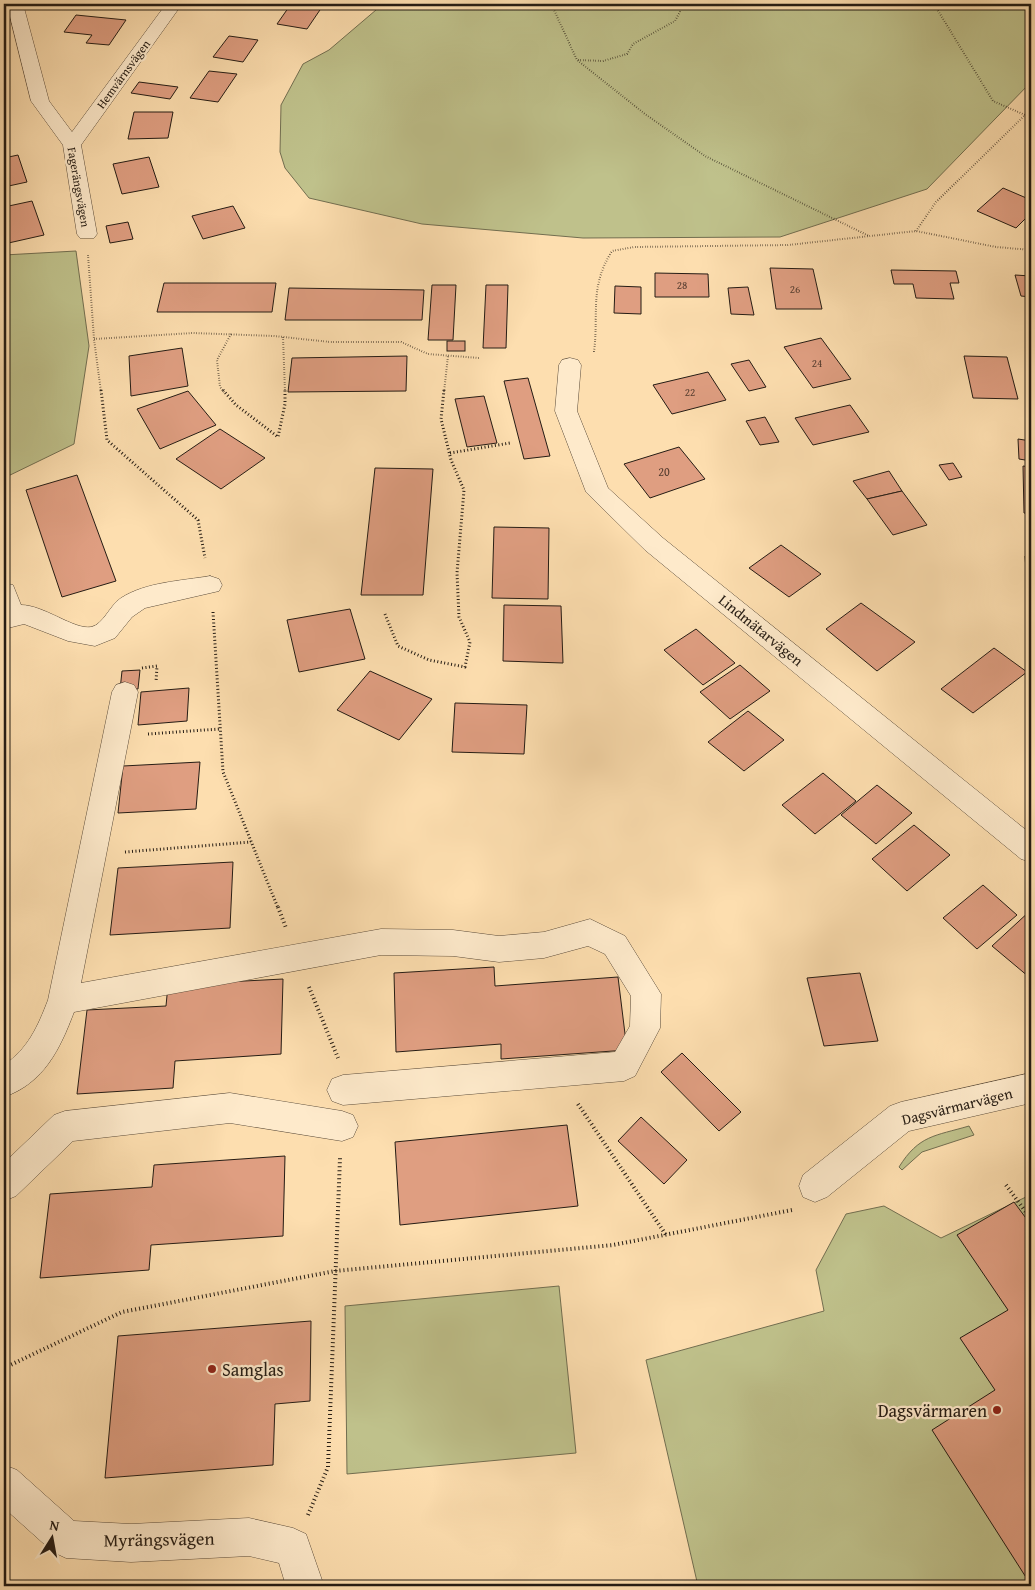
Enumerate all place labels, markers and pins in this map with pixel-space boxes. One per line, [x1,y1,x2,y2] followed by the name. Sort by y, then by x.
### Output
[222,1356,284,1383] place label: Samglas
[206,1363,218,1375] marker: Samglas
[878,1397,987,1424] place label: Dagsvärmaren
[991,1404,1003,1416] marker: Dagsvärmaren

